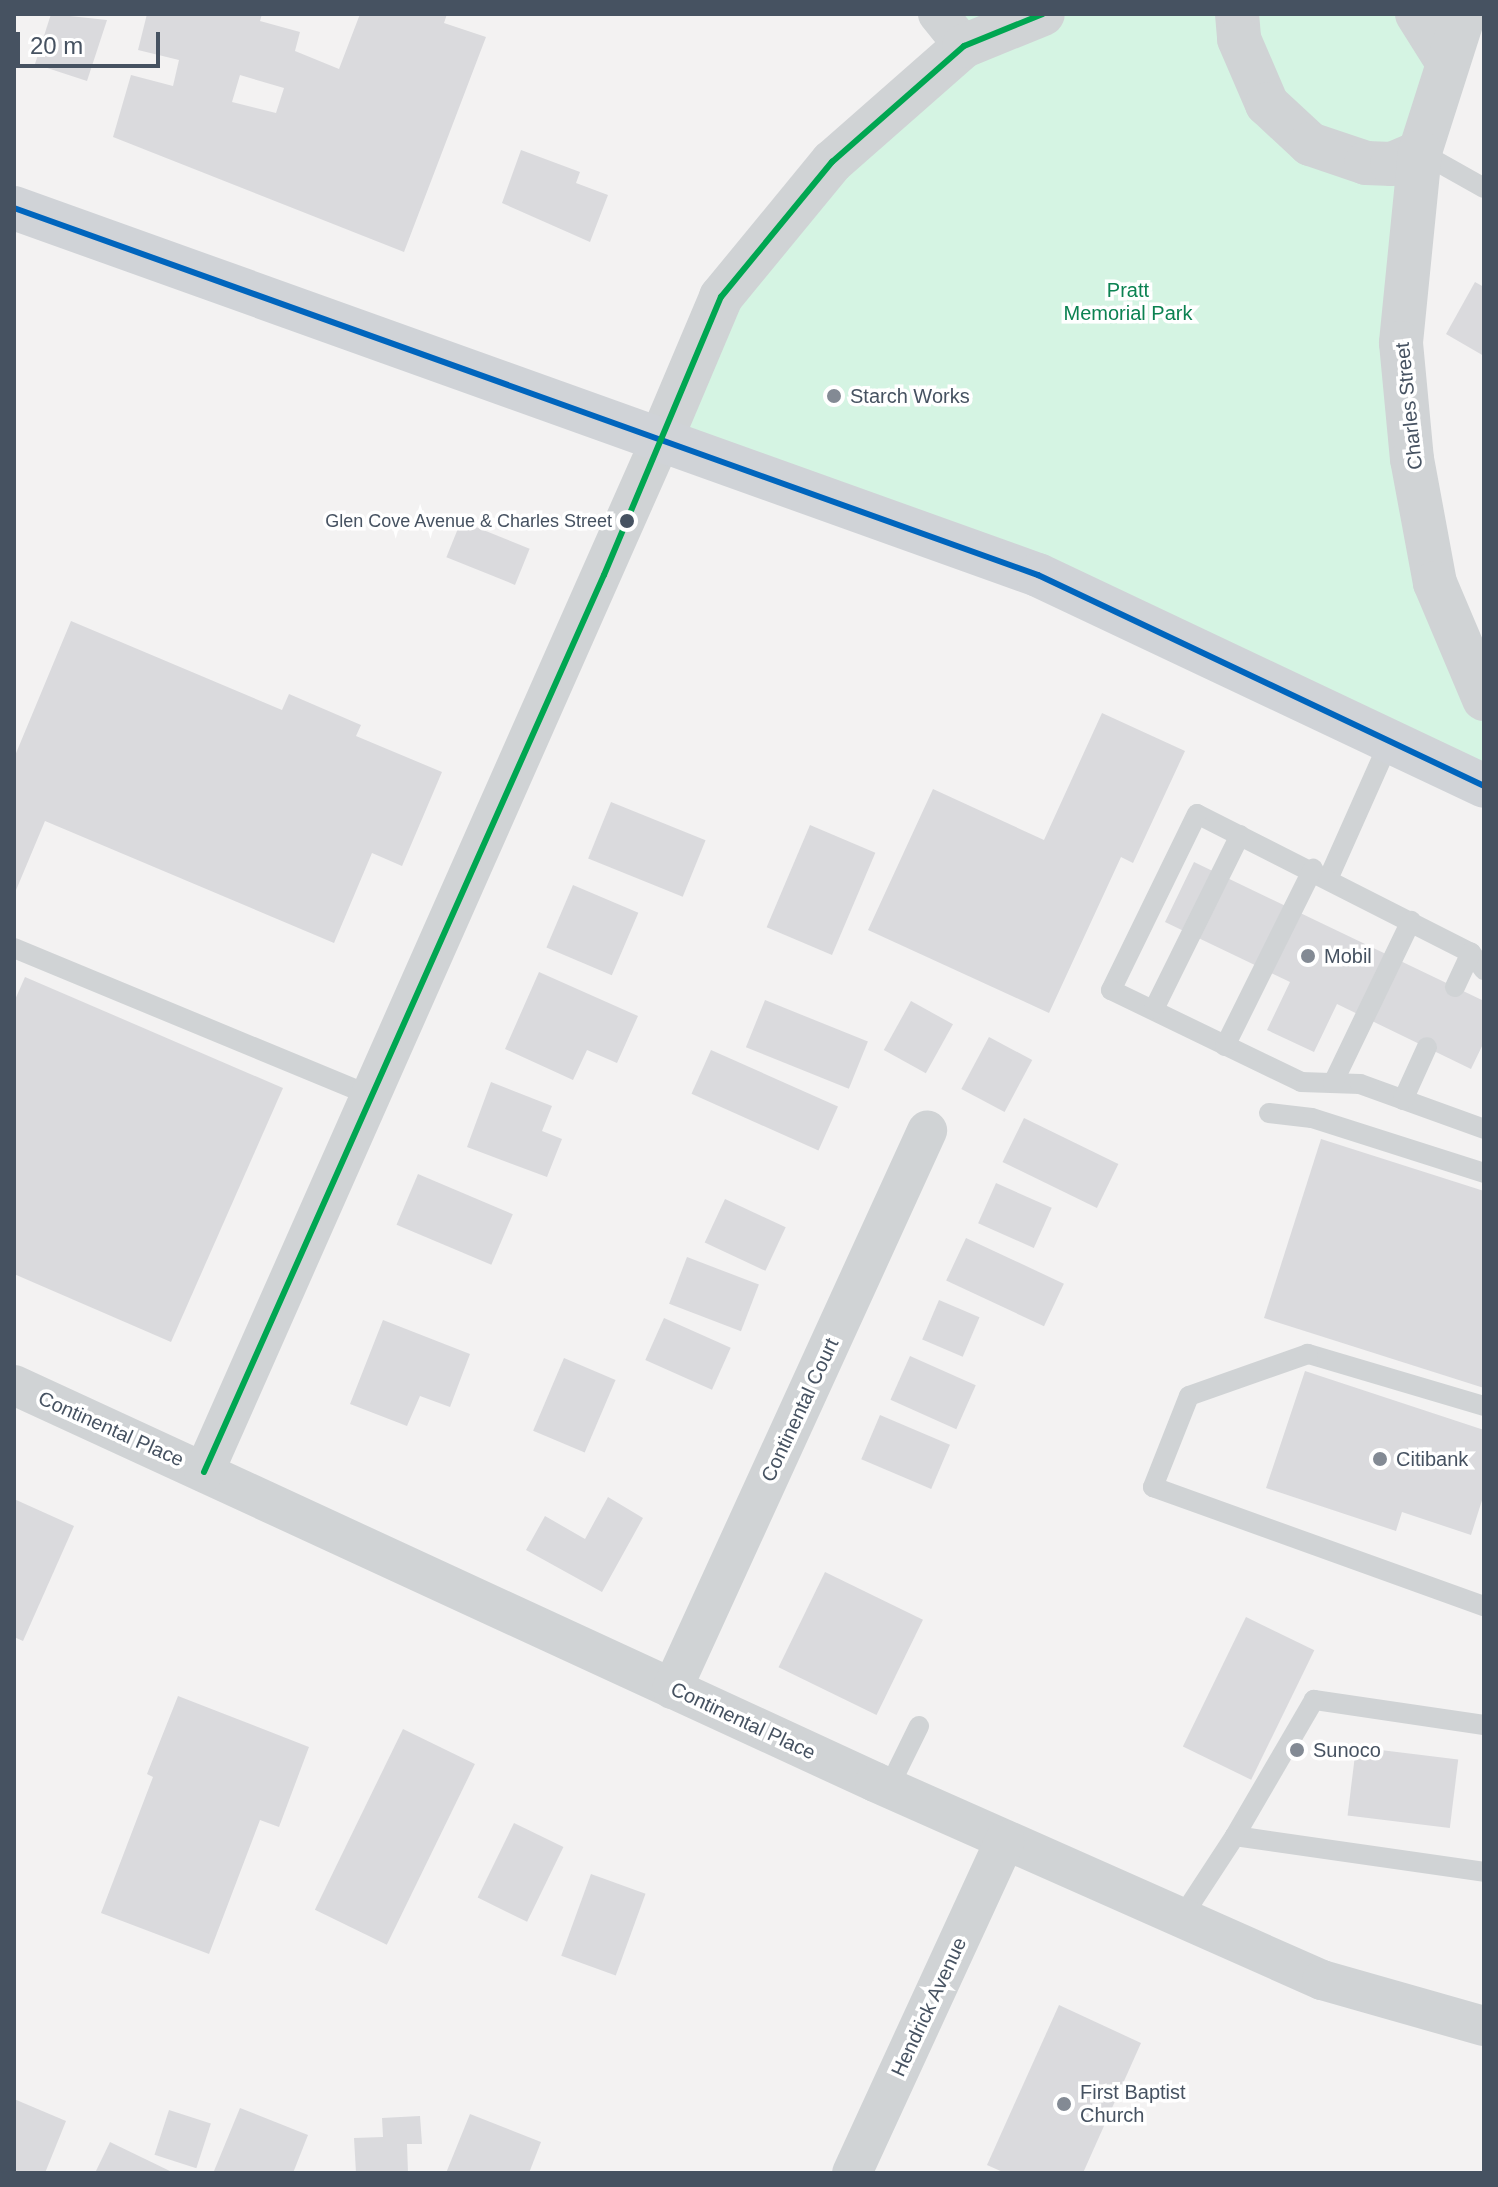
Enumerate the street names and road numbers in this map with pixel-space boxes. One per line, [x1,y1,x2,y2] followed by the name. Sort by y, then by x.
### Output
[1390,341,1428,471] street label: Charles Street
[756,1334,844,1486] street label: Continental Court
[35,1386,187,1472] street label: Continental Place
[667,1677,819,1765] street label: Continental Place
[886,1933,972,2081] street label: Hendrick Avenue

